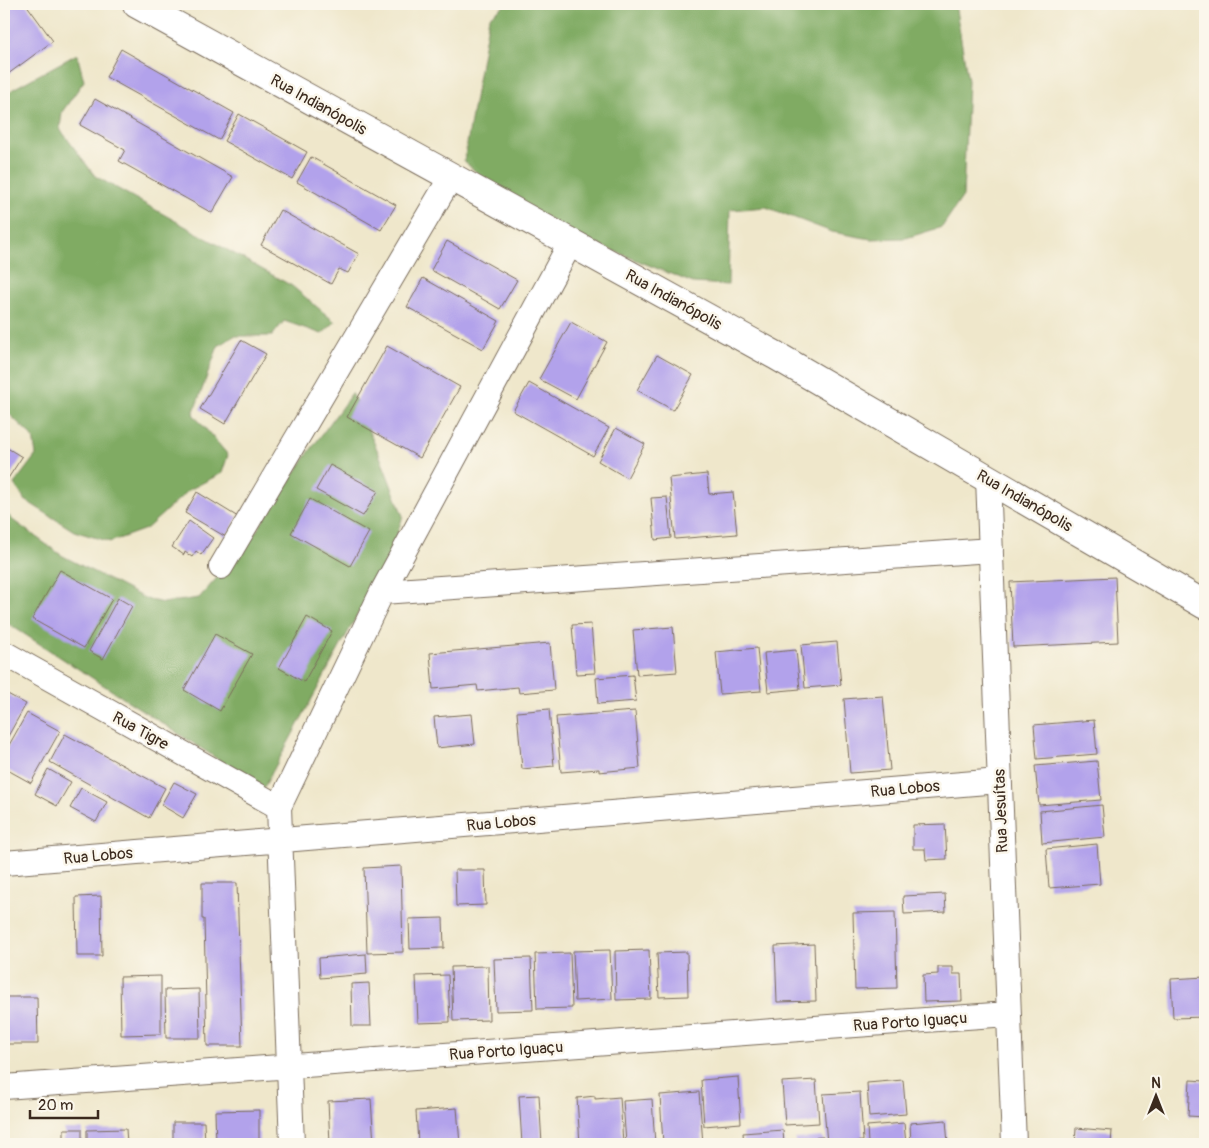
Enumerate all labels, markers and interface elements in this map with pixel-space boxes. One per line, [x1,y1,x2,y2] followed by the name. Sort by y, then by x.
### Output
[267,70,370,140] street label: Rua Indianópolis
[622,265,725,335] street label: Rua Indianópolis
[973,465,1076,536] street label: Rua Indianópolis
[109,707,172,755] street label: Rua Tigre
[990,769,1012,853] street label: Rua Jesuítas
[870,776,941,802] street label: Rua Lobos
[466,810,537,836] street label: Rua Lobos
[63,843,134,869] street label: Rua Lobos
[852,1008,968,1036] street label: Rua Porto Iguaçu
[448,1037,564,1065] street label: Rua Porto Iguaçu
[1132,1070,1182,1120] north arrow
[1151,1075,1161,1092] text: N
[30,1088,98,1120] scale bar
[38,1096,73,1115] text: 20 m

